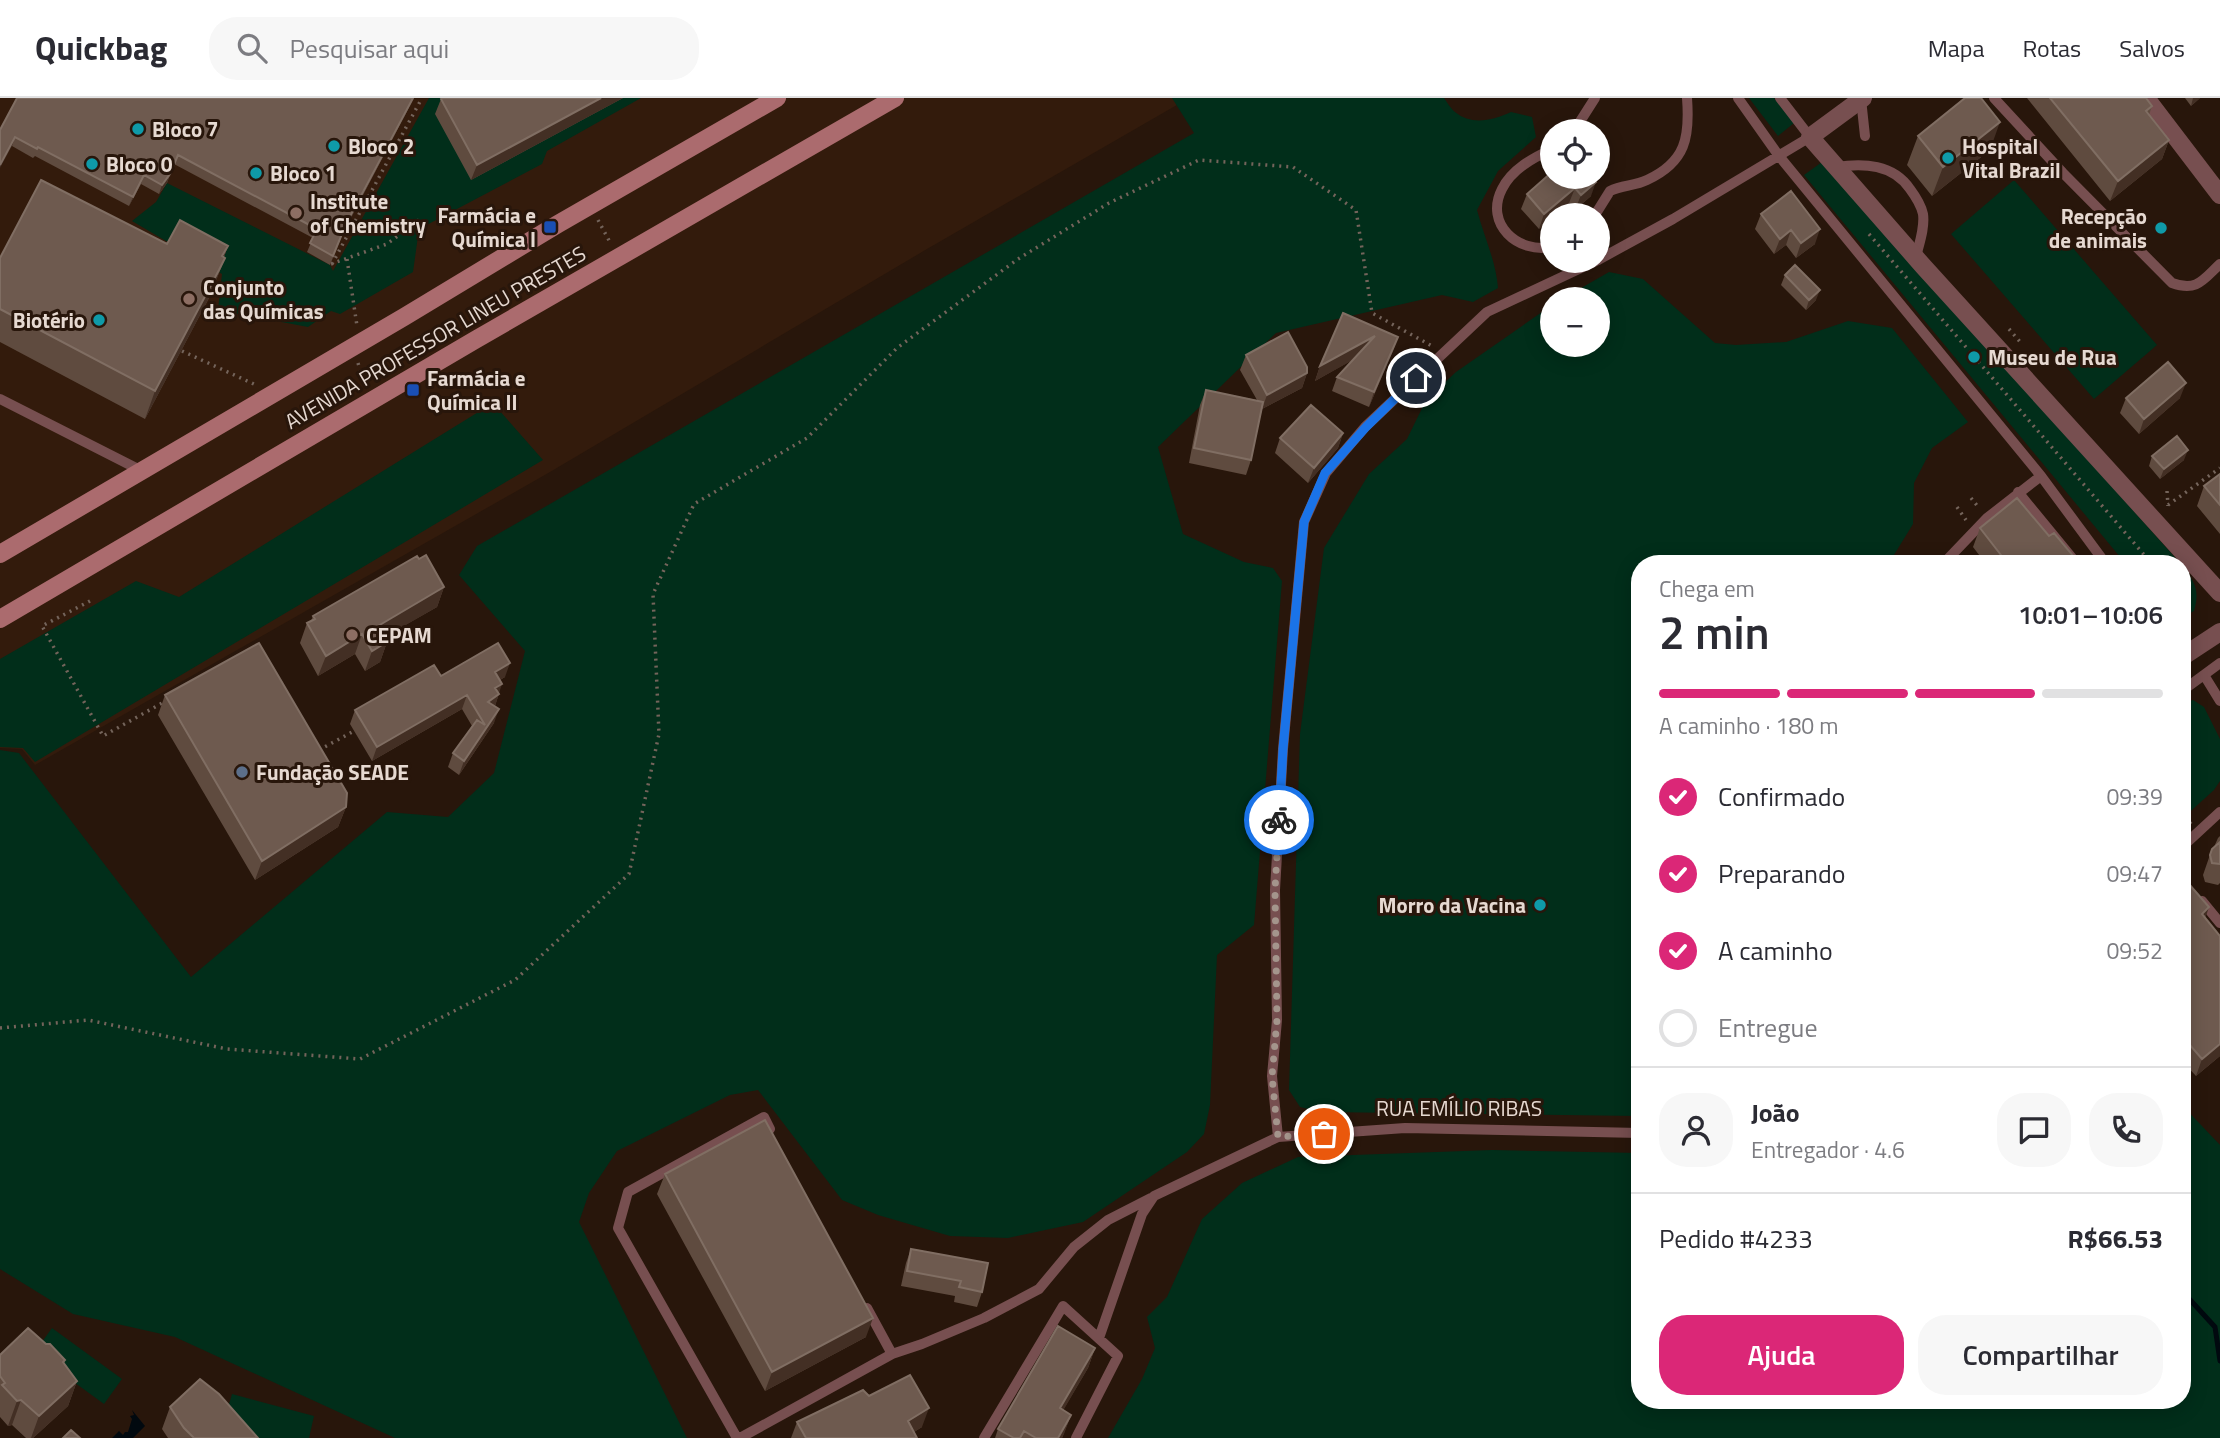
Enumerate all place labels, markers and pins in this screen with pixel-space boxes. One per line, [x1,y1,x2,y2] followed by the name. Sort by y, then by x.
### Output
[152,113,218,145] place label: Bloco 7
[130,121,146,137] marker: Bloco 7
[348,130,414,162] place label: Bloco 2
[1962,130,2061,186] place label: Hospital Vital Brazil
[326,138,342,154] marker: Bloco 2
[106,148,173,180] place label: Bloco 0
[1940,150,1956,166] marker: Hospital Vital Brazil
[84,156,100,172] marker: Bloco 0
[270,157,336,189] place label: Bloco 1
[248,165,264,181] marker: Bloco 1
[310,185,426,241] place label: Institute of Chemistry
[437,199,536,255] place label: Farmácia e Química I
[2049,200,2147,256] place label: Recepção de animais
[288,205,304,221] marker: Institute of Chemistry
[542,219,558,235] marker: Farmácia e Química I
[2153,220,2169,236] marker: Recepção de animais
[203,271,324,327] place label: Conjunto das Químicas
[181,291,197,307] marker: Conjunto das Químicas
[13,304,85,336] place label: Biotério
[91,312,107,328] marker: Biotério
[1988,341,2117,373] place label: Museu de Rua
[1386,348,1446,408] pin
[1966,349,1982,365] marker: Museu de Rua
[427,362,526,418] place label: Farmácia e Química II
[405,382,421,398] marker: Farmácia e Química II
[366,619,432,651] place label: CEPAM
[344,627,360,643] marker: CEPAM
[256,756,409,788] place label: Fundação SEADE
[234,764,250,780] marker: Fundação SEADE
[1379,889,1526,921] place label: Morro da Vacina
[1532,897,1548,913] marker: Morro da Vacina
[1294,1104,1354,1164] pin

